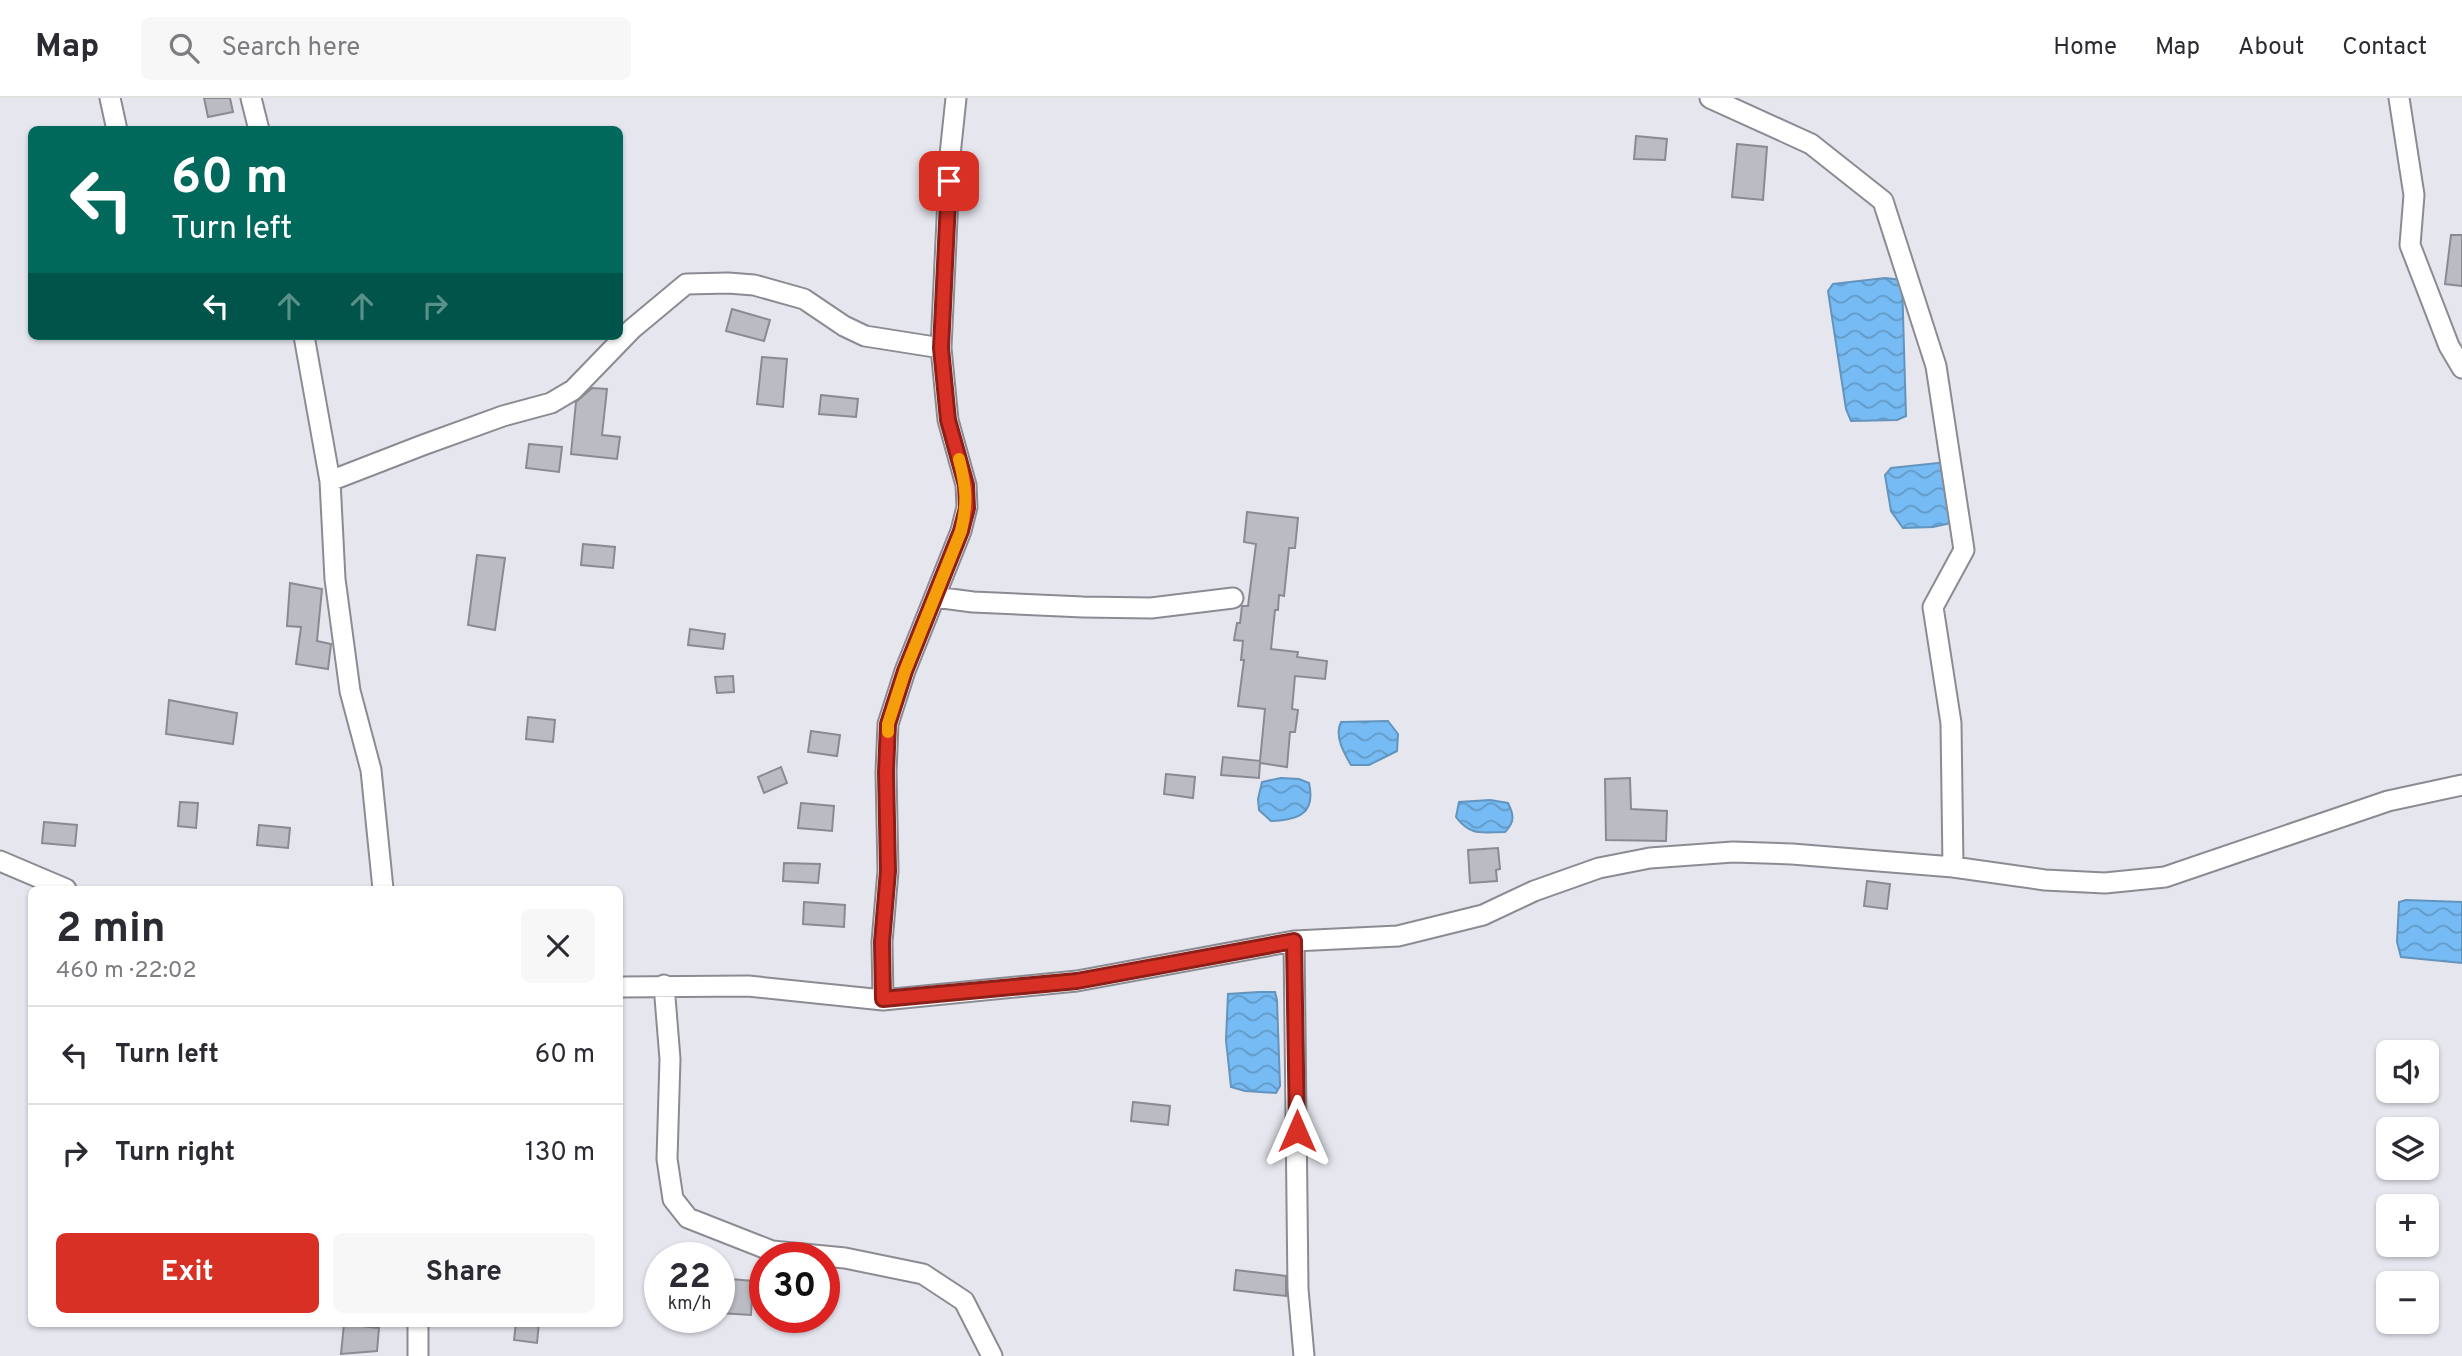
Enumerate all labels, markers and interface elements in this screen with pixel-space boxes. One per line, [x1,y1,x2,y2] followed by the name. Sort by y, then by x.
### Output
[141,17,631,80] search box
[35,27,99,69] text: Map
[165,29,203,67] icon: search
[221,32,360,65] text: Search here
[2053,33,2117,63] text: Home
[2155,33,2200,63] text: Map
[2238,33,2304,63] text: About
[2342,33,2427,63] text: Contact
[171,149,289,211] text: 60 m
[919,151,979,211] pin
[56,154,147,245] icon: left
[930,162,968,200] icon: arrive
[171,210,292,250] text: Turn left
[197,287,235,325] icon: left
[270,287,308,325] icon: ahead
[343,287,381,325] icon: ahead
[416,287,454,325] icon: right
[56,904,166,957] text: 2 min
[521,909,595,983] button: close
[56,957,197,986] text: 460 m · 22:02
[56,1036,94,1074] icon: left
[115,1039,219,1072] text: Turn left
[535,1039,595,1072] text: 60 m
[2376,1040,2439,1334] map controls
[2376,1040,2439,1103] button: sound
[1260,1094,1334,1168] position arrow
[2376,1117,2439,1180] button: layers
[56,1134,94,1172] icon: right
[115,1137,235,1170] text: Turn right
[525,1137,595,1170] text: 130 m
[2376,1194,2439,1257] button: +
[56,1233,319,1313] button: Exit
[333,1233,595,1313] button: Share
[749,1242,840,1333] speed limit sign: 30
[668,1256,711,1300] text: 22
[2376,1271,2439,1334] button: −
[668,1293,711,1316] text: km/h

